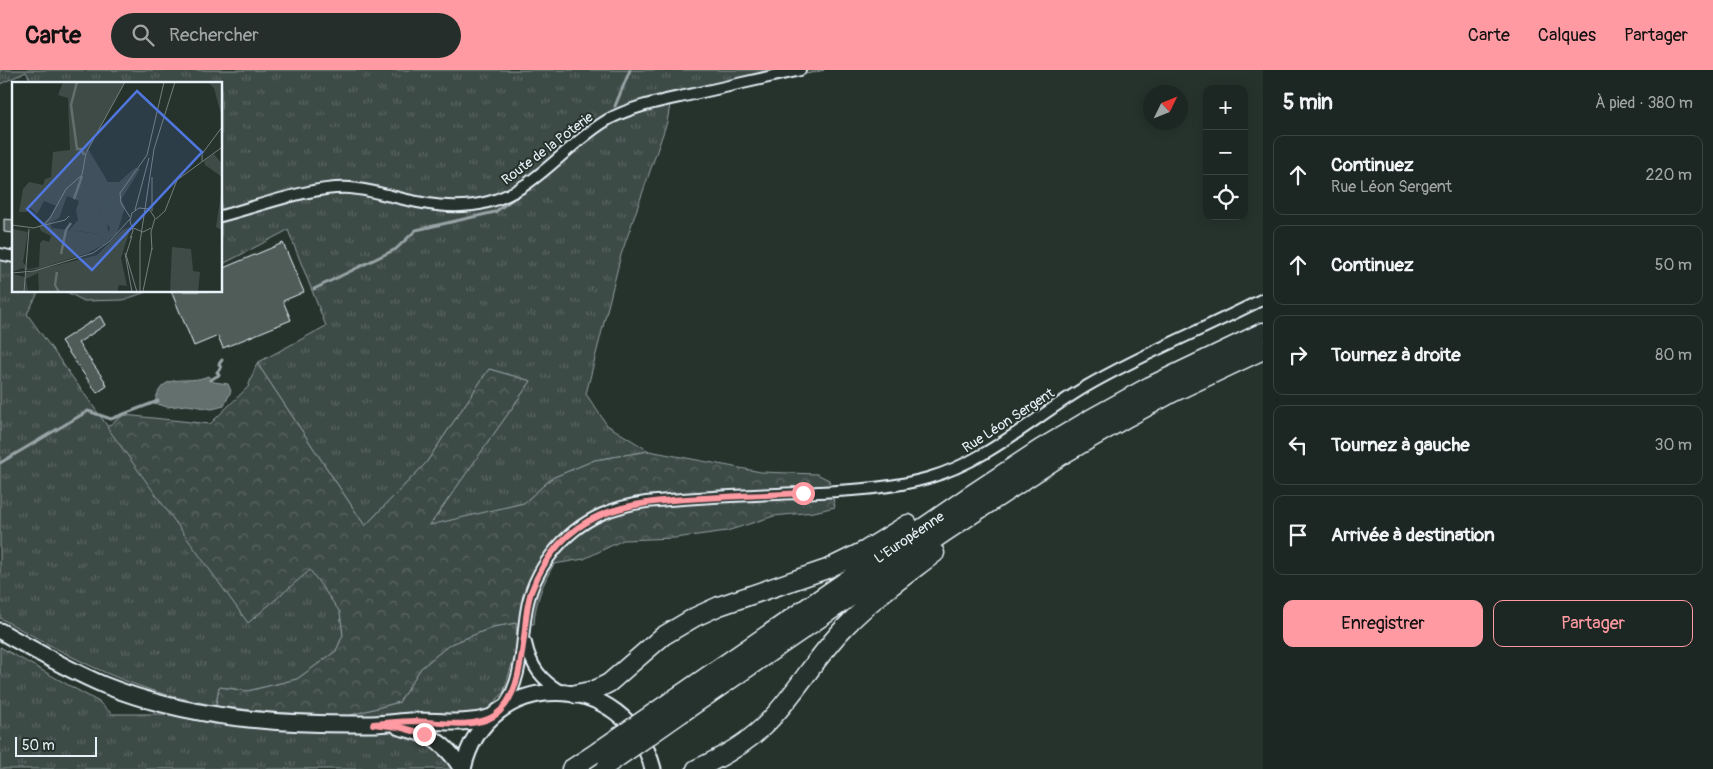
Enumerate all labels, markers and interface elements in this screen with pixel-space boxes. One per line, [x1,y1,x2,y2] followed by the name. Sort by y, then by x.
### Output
[111,13,461,58] search box
[25,21,81,50] text: Carte
[129,21,157,49] icon: search
[169,23,259,47] text: Rechercher
[1468,24,1510,47] text: Carte
[1538,24,1596,47] text: Calques
[1624,24,1688,47] text: Partager
[12,82,222,292] inset map
[1143,85,1188,130] north arrow
[1203,85,1248,220] map controls
[1203,85,1248,130] button: +
[1283,89,1333,116] text: 5 min
[1595,93,1693,113] text: À pied · 380 m
[498,108,597,188] street label: Route de la Poterie
[1203,130,1248,175] button: −
[1331,153,1414,177] text: Continuez
[1284,161,1312,189] icon: ahead
[1646,165,1692,185] text: 220 m
[1203,175,1248,220] button: locate
[1331,177,1452,197] text: Rue Léon Sergent
[1284,251,1312,279] icon: ahead
[1331,253,1414,277] text: Continuez
[1655,255,1692,275] text: 50 m
[1284,341,1312,369] icon: right
[1331,343,1461,367] text: Tournez à droite
[1655,345,1692,365] text: 80 m
[959,384,1058,456] street label: Rue Léon Sergent
[1284,431,1312,459] icon: left
[1331,433,1470,457] text: Tournez à gauche
[1654,435,1692,455] text: 30 m
[792,482,815,505] route start
[871,508,948,567] street label: L'Européenne
[1284,521,1312,549] icon: arrive
[1331,523,1495,547] text: Arrivée à destination
[1283,600,1483,647] button: Enregistrer
[1493,600,1693,647] button: Partager
[413,723,436,746] route end
[15,734,98,757] scale bar
[22,737,55,754] text: 50 m

